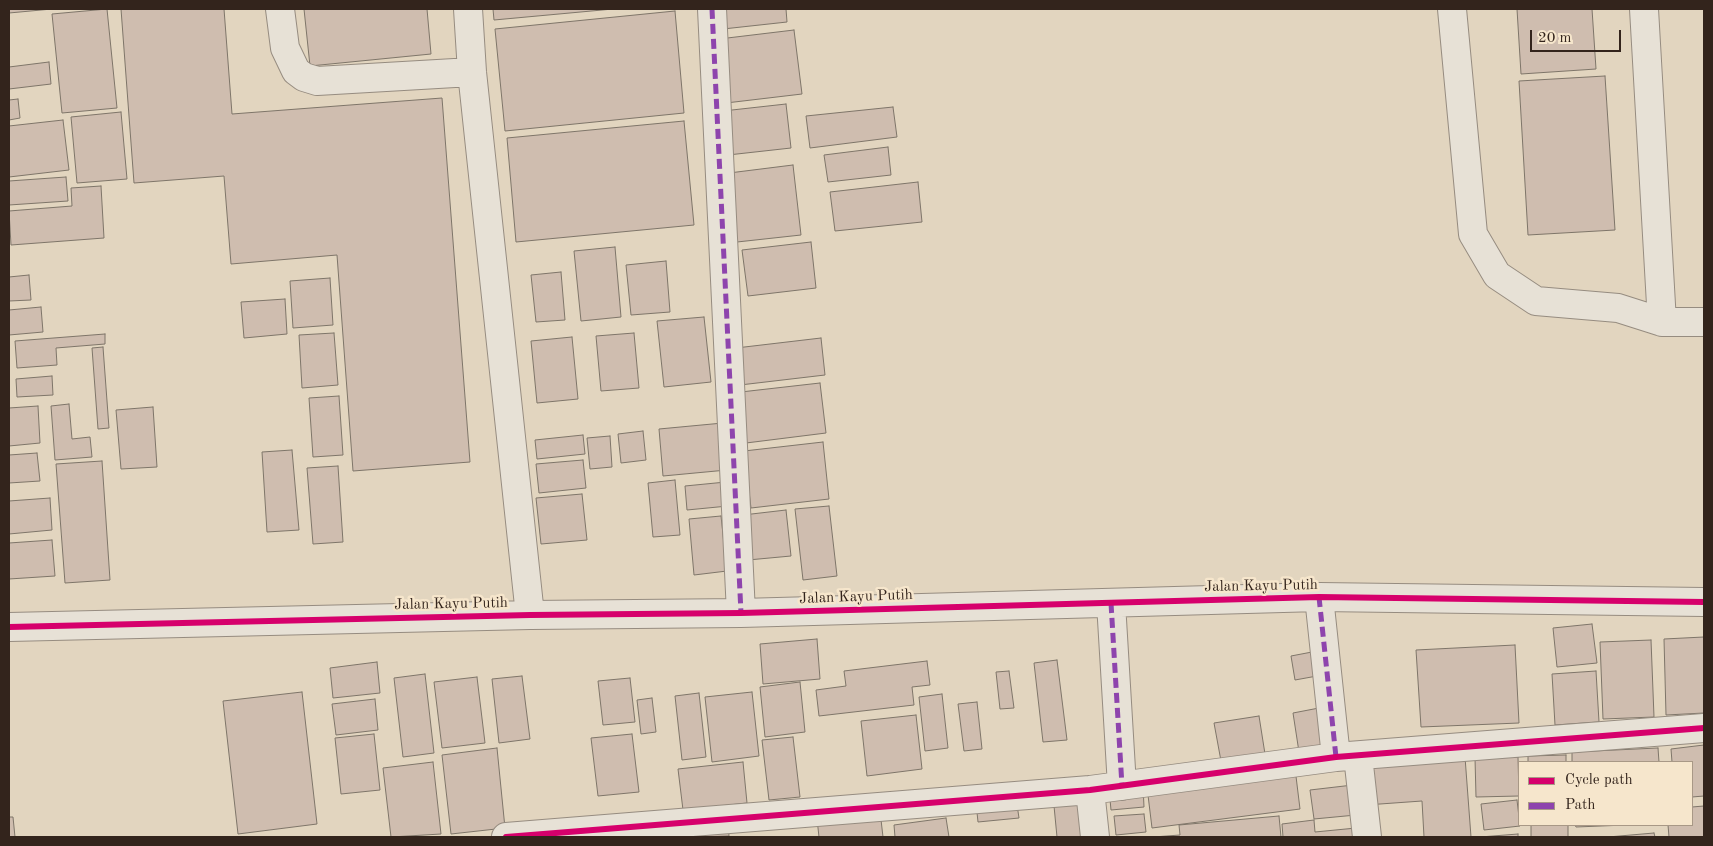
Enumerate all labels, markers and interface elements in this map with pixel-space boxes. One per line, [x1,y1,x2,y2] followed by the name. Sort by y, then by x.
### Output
[1533,20,1624,52] scale bar
[1538,31,1572,46] text: 20 m
[1204,576,1318,596] street label: Jalan Kayu Putih
[799,586,913,608] street label: Jalan Kayu Putih
[394,594,508,614] street label: Jalan Kayu Putih
[1518,761,1693,826] legend
[1565,773,1633,788] text: Cycle path
[1565,798,1595,813] text: Path

